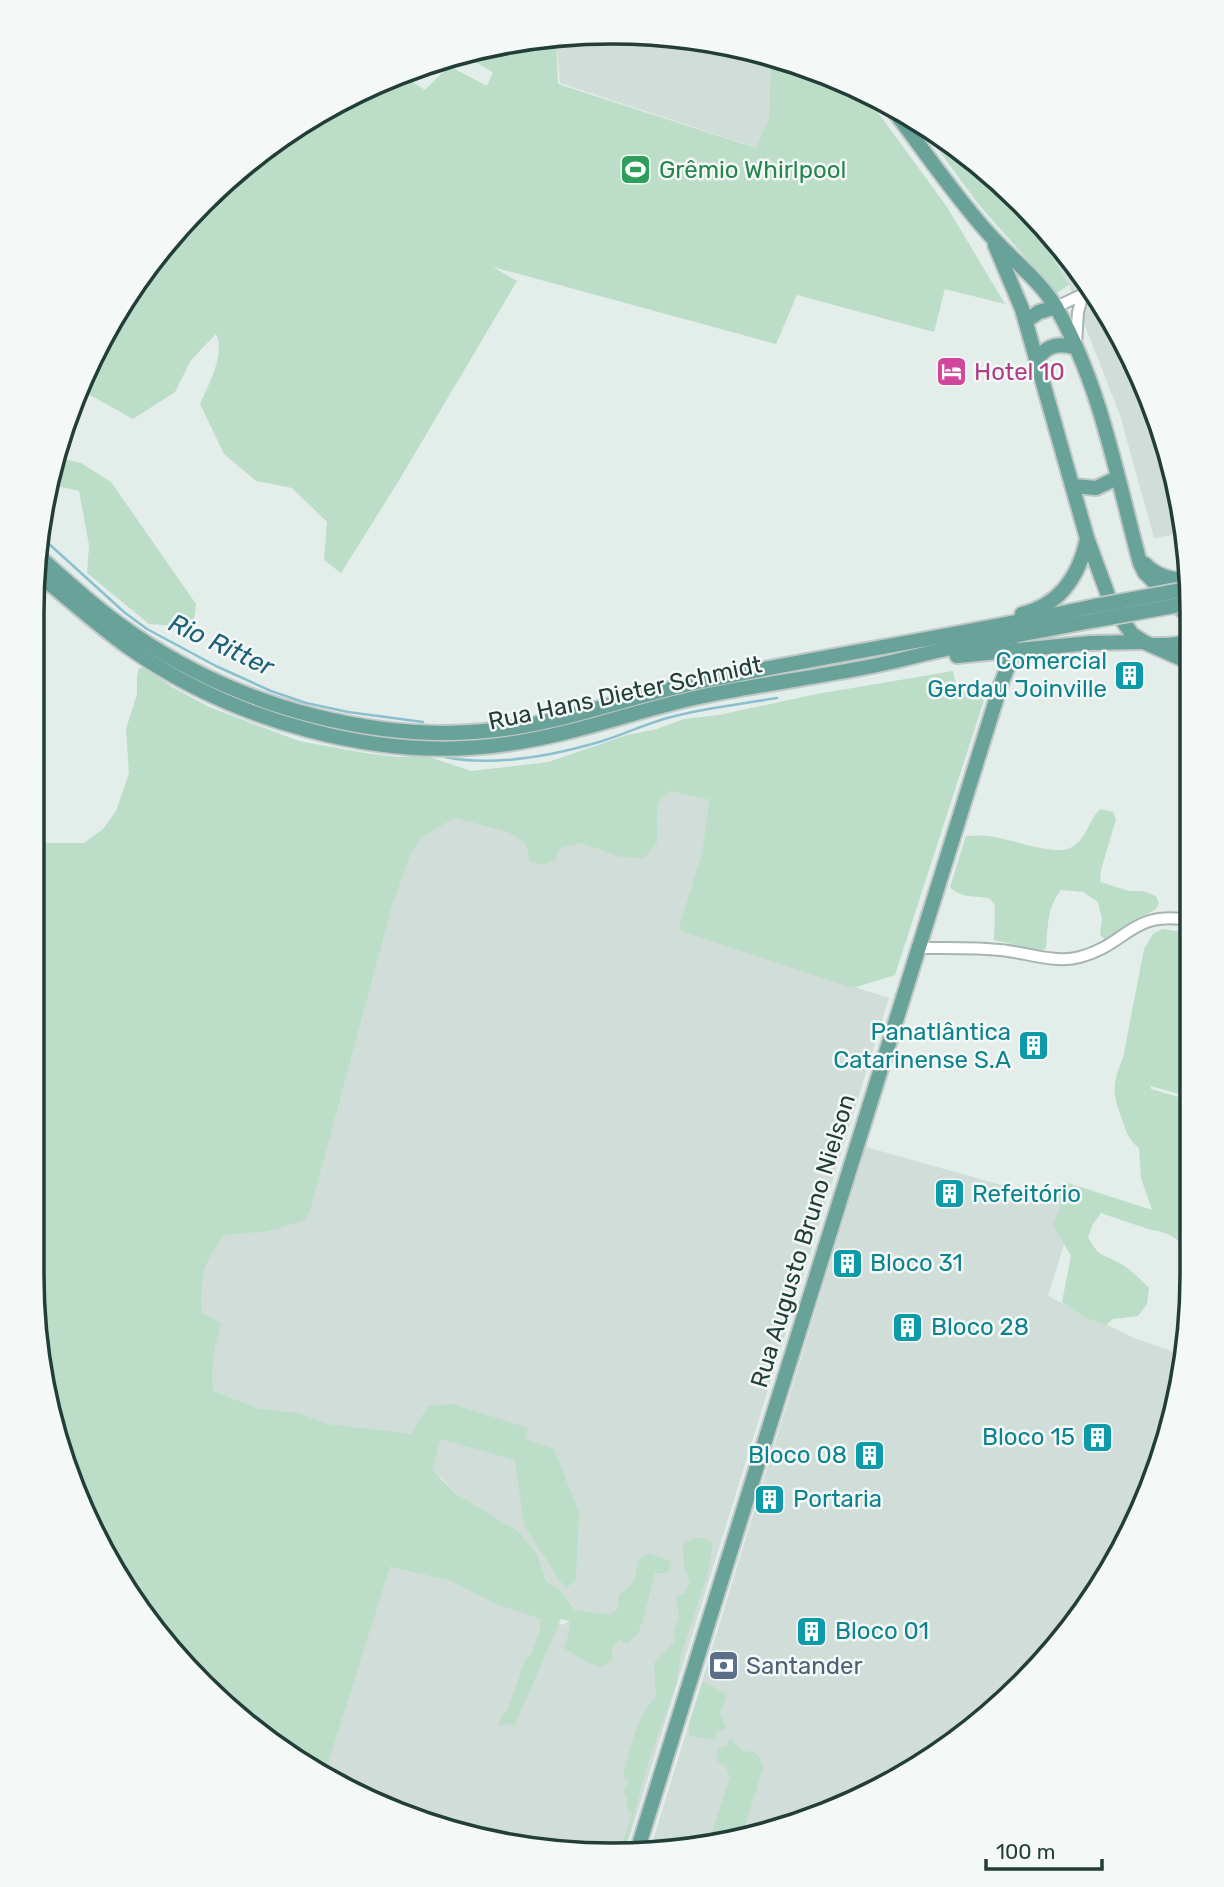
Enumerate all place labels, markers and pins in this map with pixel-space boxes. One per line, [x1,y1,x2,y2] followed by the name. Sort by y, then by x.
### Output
[619,153,653,187] sports icon: Grêmio Whirlpool
[659,156,846,184] place label: Grêmio Whirlpool
[934,355,968,389] hotel icon: Hotel 10
[974,358,1065,386] place label: Hotel 10
[927,647,1107,703] place label: Comercial Gerdau Joinville
[1113,658,1147,692] building icon: Comercial Gerdau Joinville
[833,1018,1011,1074] place label: Panatlântica Catarinense S.A
[1017,1029,1051,1063] building icon: Panatlântica Catarinense S.A
[932,1177,966,1211] building icon: Refeitório
[972,1180,1081,1208] place label: Refeitório
[830,1246,864,1280] building icon: Bloco 31
[870,1249,963,1277] place label: Bloco 31
[891,1310,925,1344] building icon: Bloco 28
[931,1313,1029,1341] place label: Bloco 28
[1081,1420,1115,1454] building icon: Bloco 15
[982,1423,1075,1451] place label: Bloco 15
[853,1438,887,1472] building icon: Bloco 08
[748,1441,847,1469] place label: Bloco 08
[753,1482,787,1516] building icon: Portaria
[793,1485,882,1513] place label: Portaria
[795,1614,829,1648] building icon: Bloco 01
[835,1617,929,1645] place label: Bloco 01
[706,1649,740,1683] bank icon: Santander
[746,1652,863,1680] place label: Santander

